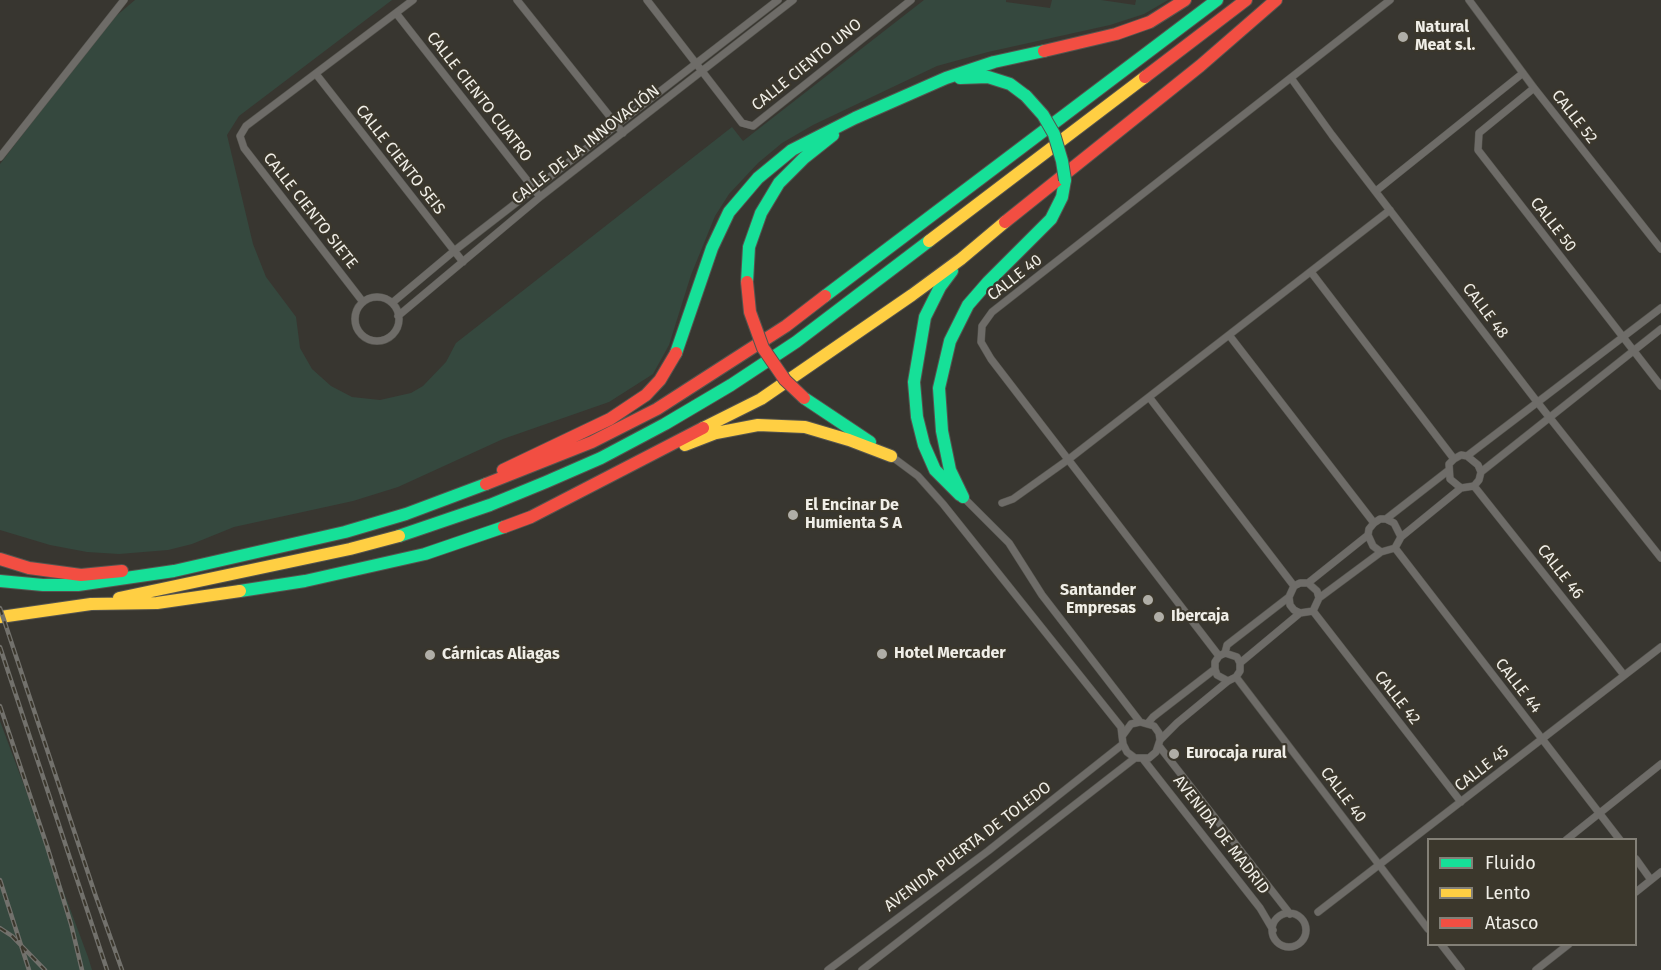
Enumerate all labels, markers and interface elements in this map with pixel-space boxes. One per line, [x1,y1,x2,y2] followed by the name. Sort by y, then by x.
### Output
[748,15,866,115] street label: CALLE CIENTO UNO
[1415,18,1475,56] place label: Natural Meat s.l.
[422,28,536,166] street label: CALLE CIENTO CUATRO
[1396,30,1410,44] marker: Natural Meat s.l.
[508,81,664,209] street label: CALLE DE LA INNOVACIÓN
[1547,86,1601,148] street label: CALLE 52
[351,101,449,219] street label: CALLE CIENTO SEIS
[259,149,361,273] street label: CALLE CIENTO SIETE
[1526,194,1580,256] street label: CALLE 50
[984,251,1046,305] street label: CALLE 40
[1458,280,1512,342] street label: CALLE 48
[805,496,902,534] place label: El Encinar De Humienta S A
[786,508,800,522] marker: El Encinar De Humienta S A
[1533,541,1587,603] street label: CALLE 46
[1060,581,1136,619] place label: Santander Empresas
[1141,593,1155,607] marker: Santander Empresas
[1171,607,1229,627] place label: Ibercaja
[1152,610,1166,624] marker: Ibercaja
[894,644,1006,664] place label: Hotel Mercader
[442,645,560,665] place label: Cárnicas Aliagas
[875,647,889,661] marker: Hotel Mercader
[423,648,437,662] marker: Cárnicas Aliagas
[1491,655,1545,717] street label: CALLE 44
[1370,667,1424,729] street label: CALLE 42
[1451,742,1513,796] street label: CALLE 45
[1186,744,1287,764] place label: Eurocaja rural
[1167,747,1181,761] marker: Eurocaja rural
[1316,764,1370,826] street label: CALLE 40
[1169,772,1273,898] street label: AVENIDA DE MADRID
[881,778,1055,916] street label: AVENIDA PUERTA DE TOLEDO
[1427,838,1637,946] legend
[1485,852,1536,874] text: Fluido
[1485,882,1531,904] text: Lento
[1485,912,1538,934] text: Atasco

